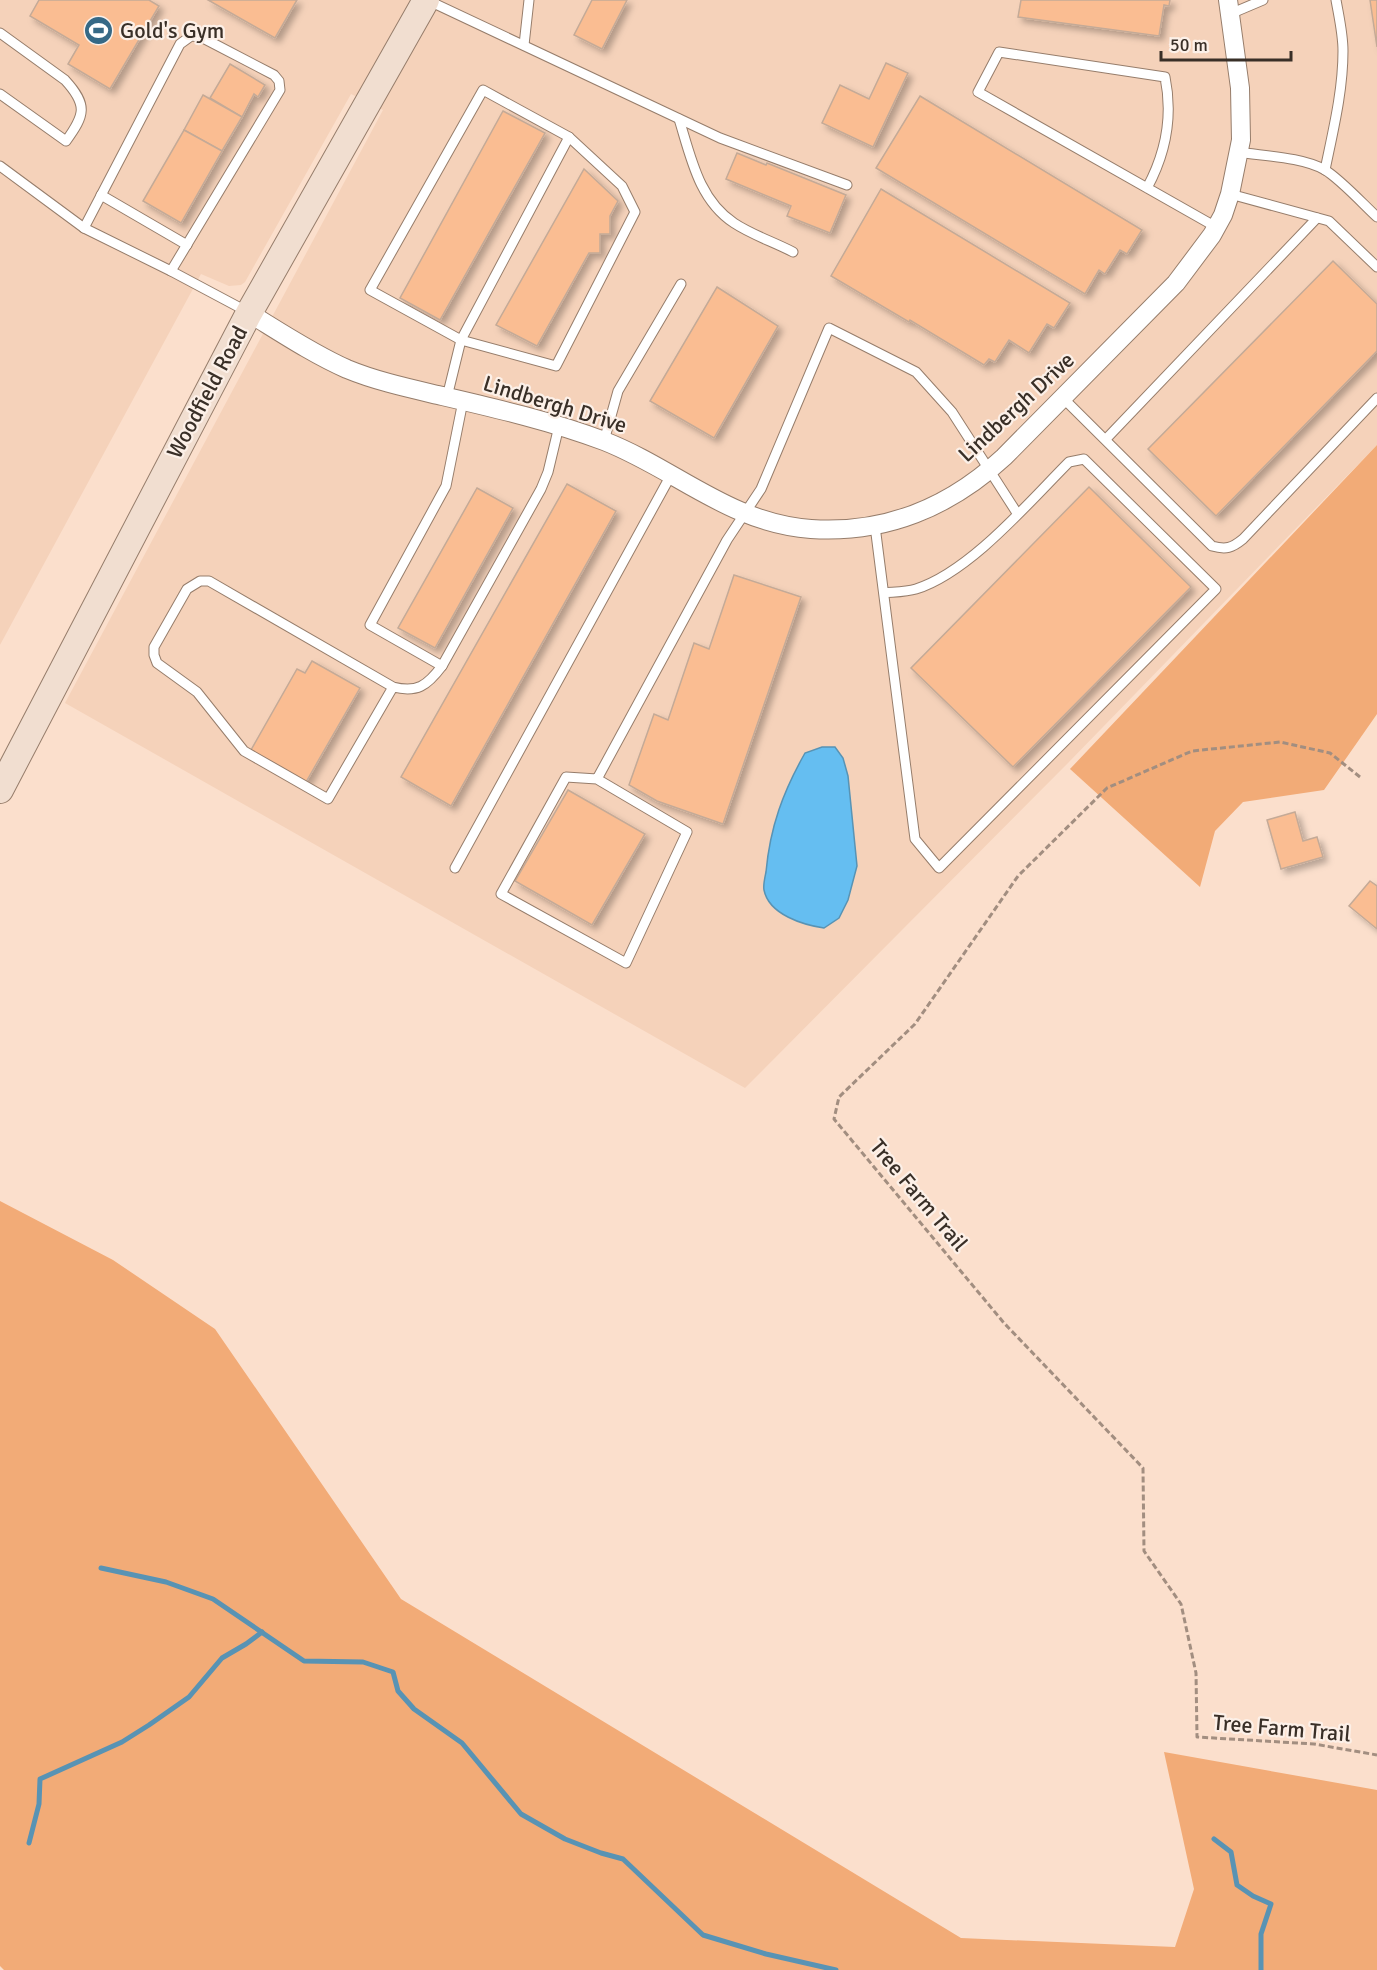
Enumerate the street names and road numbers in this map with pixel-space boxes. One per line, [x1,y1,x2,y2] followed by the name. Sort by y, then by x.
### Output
[161,321,253,463] street label: Woodfield Road
[952,346,1080,468] street label: Lindbergh Drive
[480,369,630,439] street label: Lindbergh Drive
[864,1133,974,1257] street label: Tree Farm Trail
[1212,1709,1352,1747] street label: Tree Farm Trail

